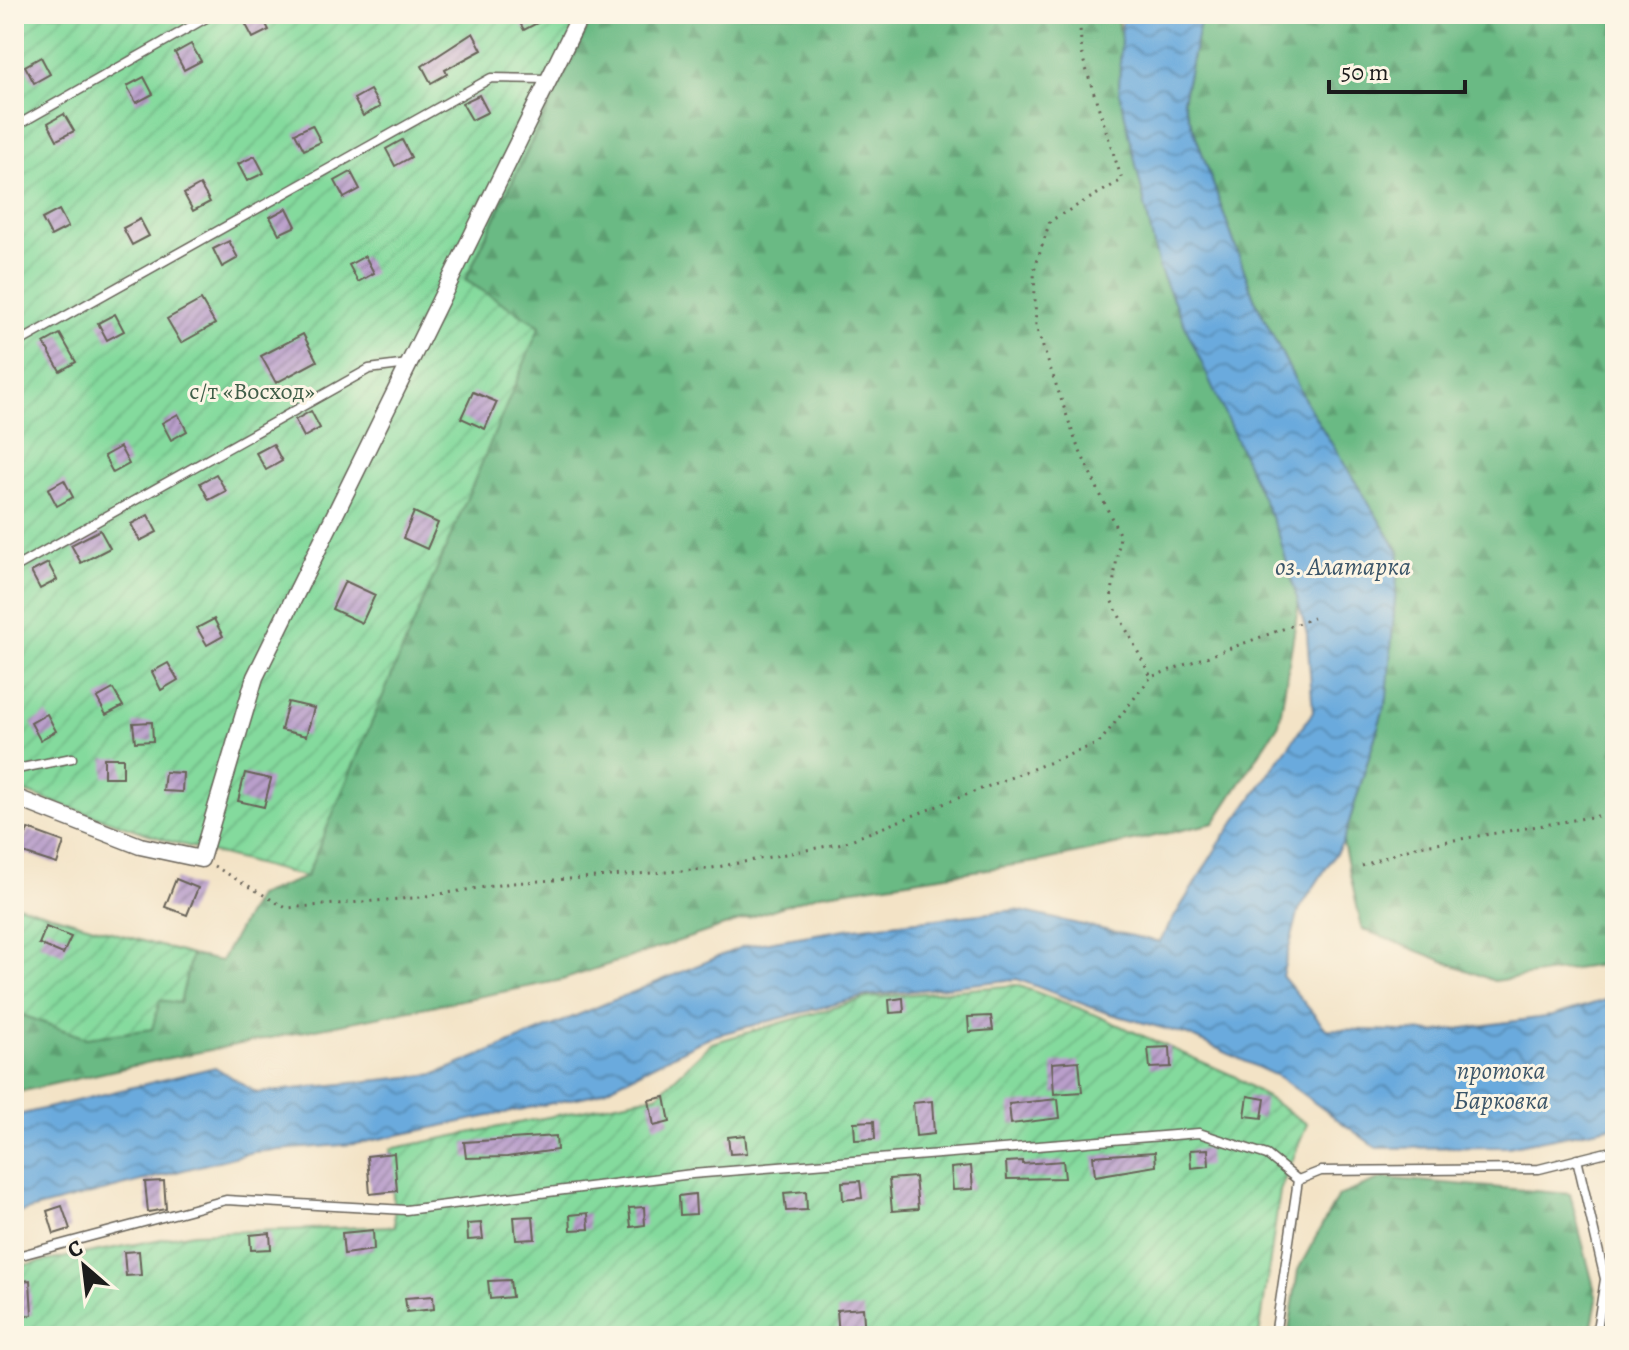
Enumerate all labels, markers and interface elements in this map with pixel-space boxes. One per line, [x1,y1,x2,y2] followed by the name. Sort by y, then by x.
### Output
[1329,44,1465,94] scale bar
[1341,56,1389,88] text: 50 m
[189,375,315,407] park label: с/т «Восход»
[1275,549,1411,584] water label: оз. Алатарка
[1453,1053,1549,1118] water label: протока Барковка
[44,1226,124,1306] north arrow
[62,1233,88,1266] text: С

